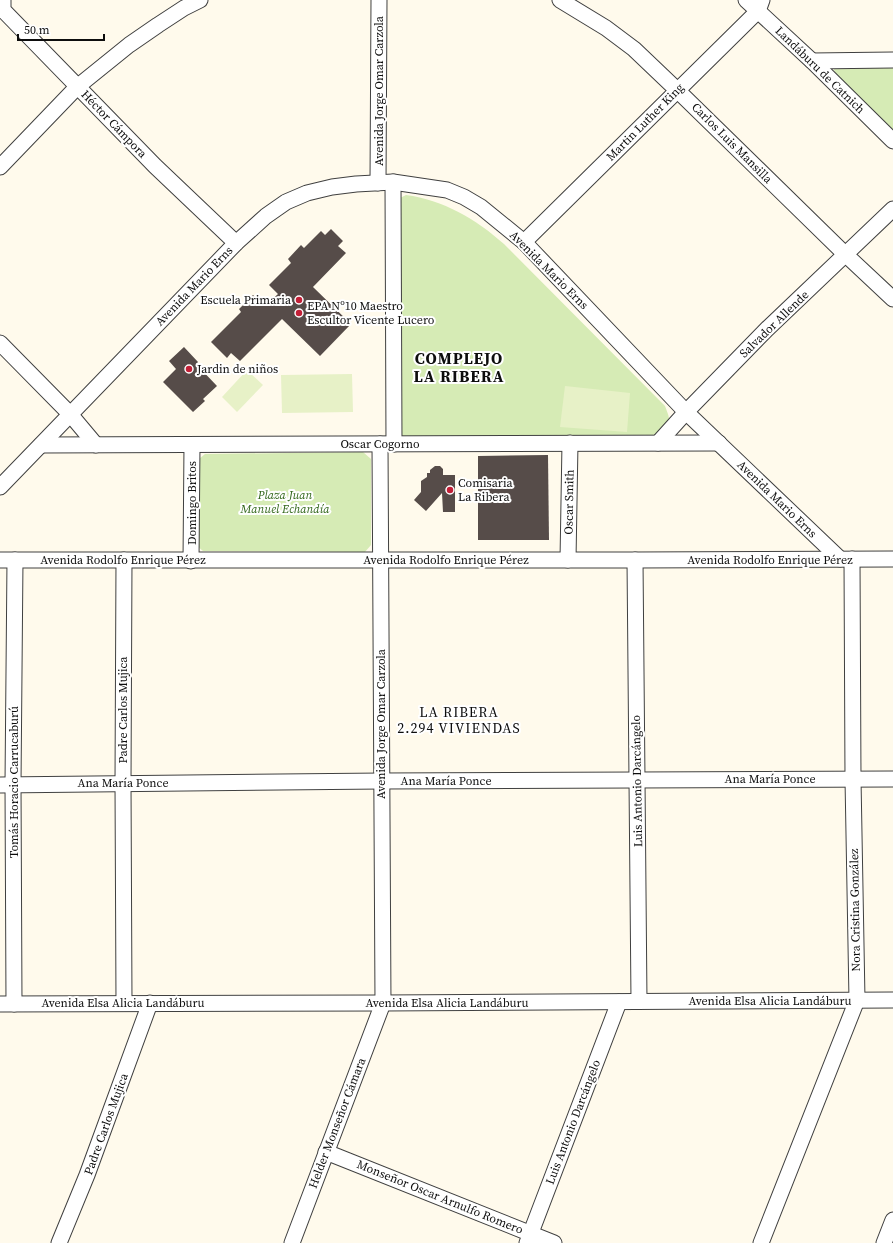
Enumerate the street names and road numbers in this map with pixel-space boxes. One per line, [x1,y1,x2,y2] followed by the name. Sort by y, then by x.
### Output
[371,15,387,166] street label: Avenida Jorge Omar Carzola
[772,23,868,117] street label: Landáburu de Catnich
[603,80,687,164] street label: Martin Luther King
[78,87,151,162] street label: Héctor Cámpora
[688,99,776,187] street label: Carlos Luis Mansilla
[506,227,592,313] street label: Avenida Mario Erns
[152,243,236,329] street label: Avenida Mario Erns
[736,287,812,361] street label: Salvador Allende
[340,436,420,452] street label: Oscar Cogorno
[734,457,820,541] street label: Avenida Mario Erns
[184,461,200,545] street label: Domingo Britos
[560,469,578,535] street label: Oscar Smith
[40,552,206,568] street label: Avenida Rodolfo Enrique Pérez
[363,552,529,568] street label: Avenida Rodolfo Enrique Pérez
[687,552,853,568] street label: Avenida Rodolfo Enrique Pérez
[373,648,389,799] street label: Avenida Jorge Omar Carzola
[115,656,131,763] street label: Padre Carlos Mujica
[6,706,22,858] street label: Tomás Horacio Carrucaburú
[628,714,646,847] street label: Luis Antonio Darcángelo
[725,771,816,787] street label: Ana María Ponce
[401,773,492,789] street label: Ana María Ponce
[78,775,169,791] street label: Ana María Ponce
[846,848,864,972] street label: Nora Cristina González
[688,993,852,1009] street label: Avenida Elsa Alicia Landáburu
[41,995,205,1011] street label: Avenida Elsa Alicia Landáburu
[365,995,529,1011] street label: Avenida Elsa Alicia Landáburu
[305,1055,370,1191] street label: Helder Monseñor Cámara
[542,1057,604,1187] street label: Luis Antonio Darcángelo
[80,1070,132,1177] street label: Padre Carlos Mujica
[354,1156,526,1238] street label: Monseñor Oscar Arnulfo Romero

